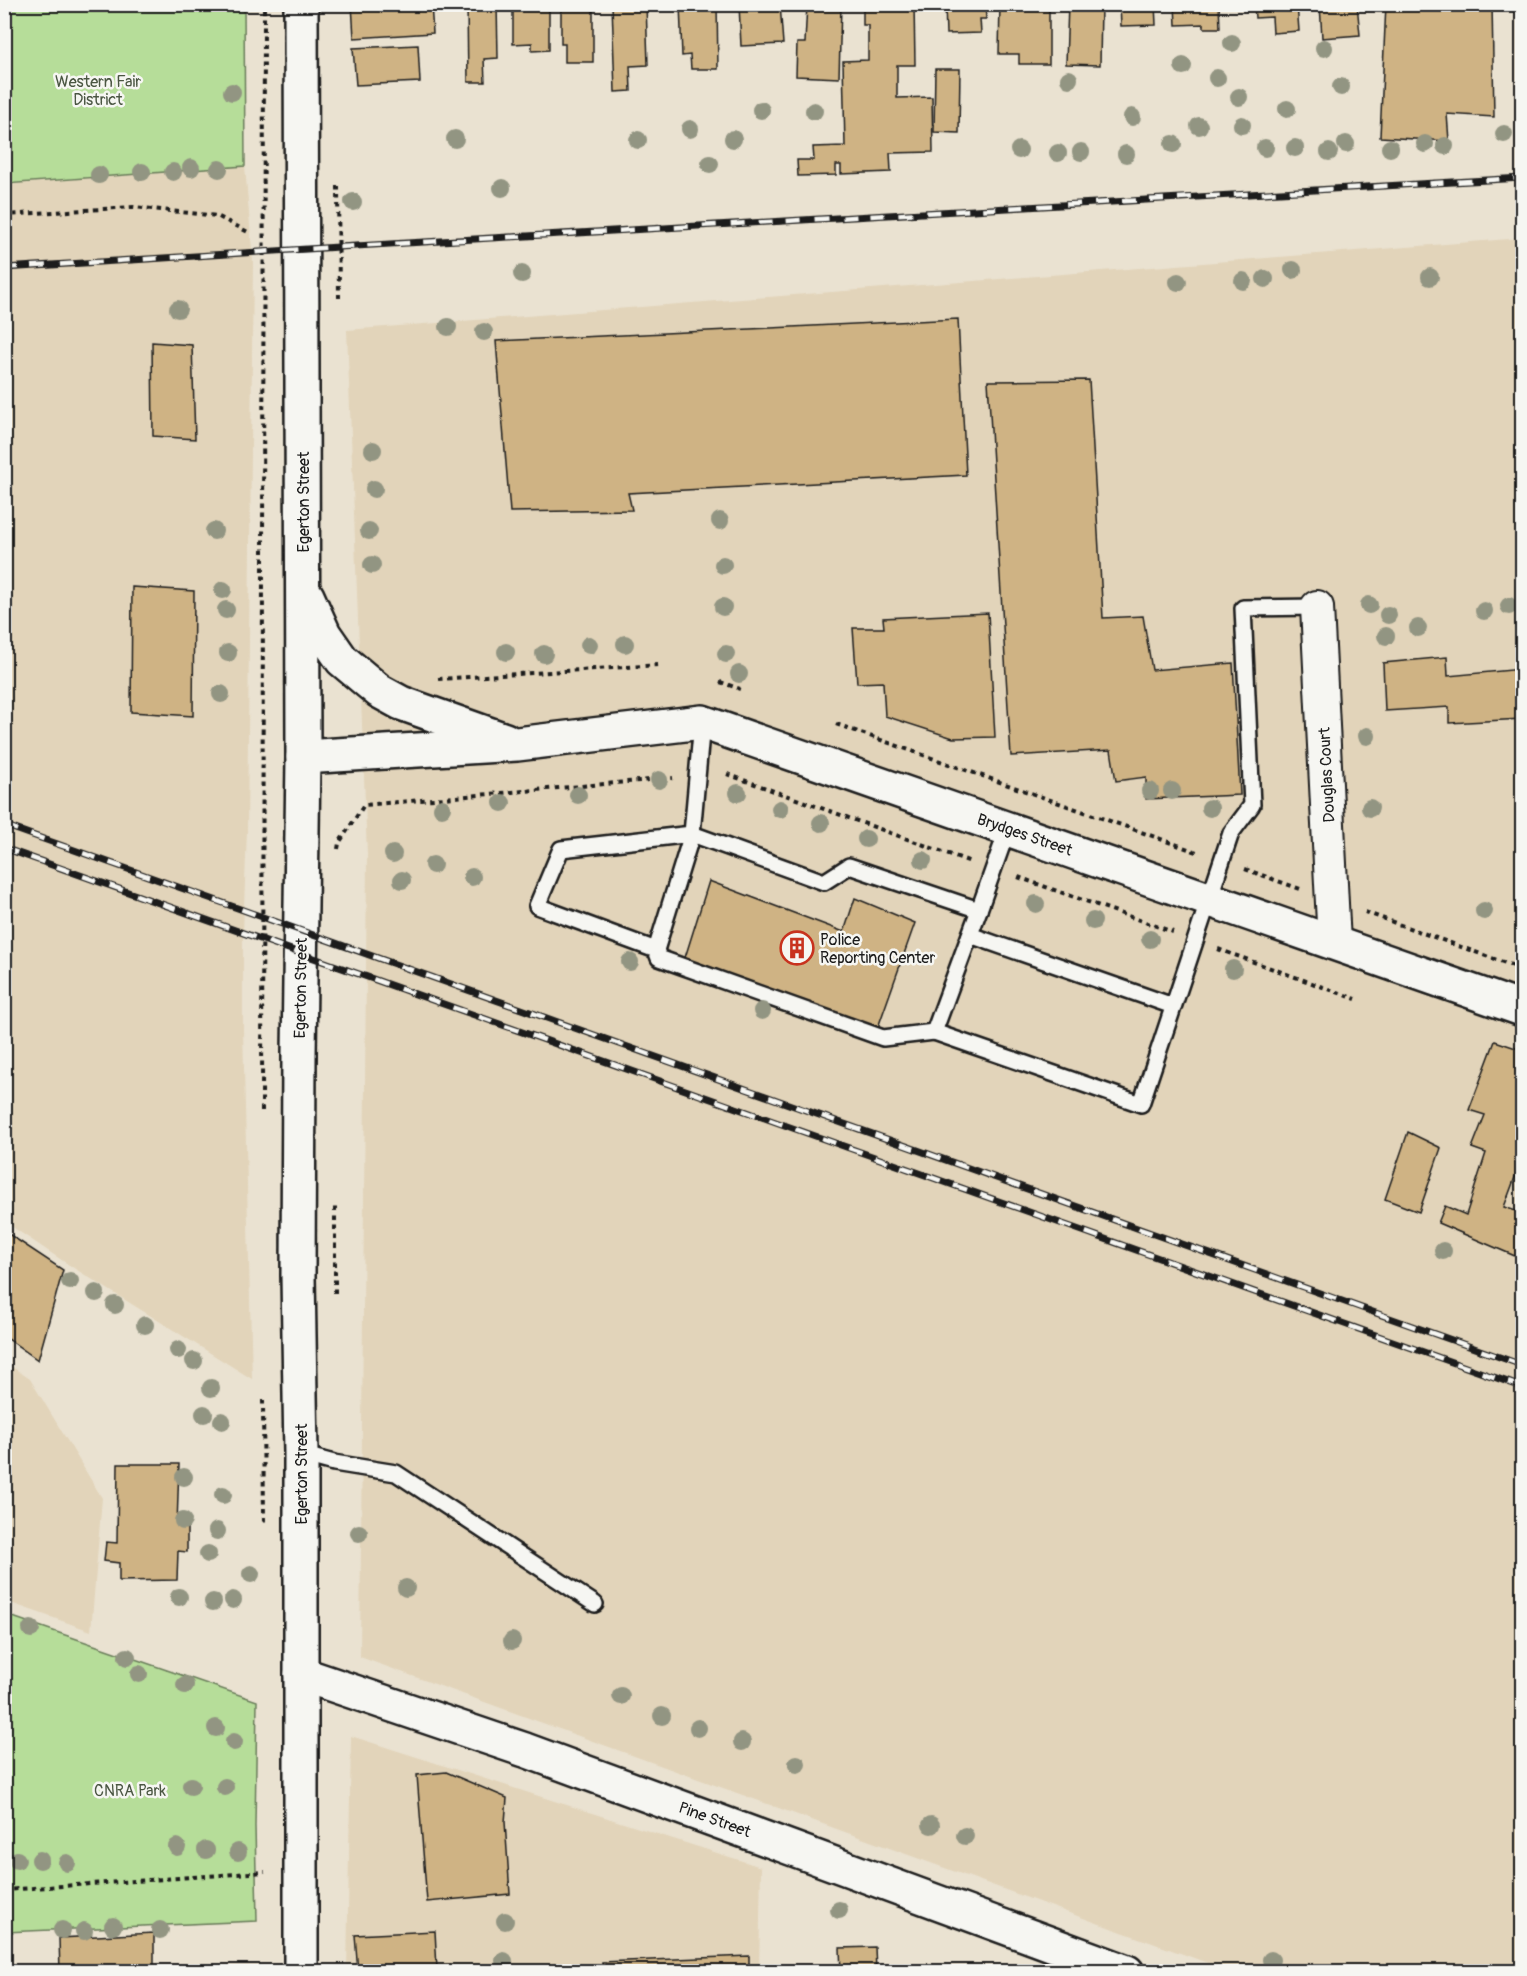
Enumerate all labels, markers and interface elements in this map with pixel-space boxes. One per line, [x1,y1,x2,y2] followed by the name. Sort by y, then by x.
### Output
[55,72,141,110] park label: Western Fair District
[294,451,314,552] street label: Egerton Street
[1314,726,1339,823] street label: Douglas Court
[974,809,1075,861] street label: Brydges Street
[779,930,815,966] building icon: Police Reporting Center
[820,930,935,968] place label: Police Reporting Center
[290,937,312,1039] street label: Egerton Street
[292,1423,312,1524] street label: Egerton Street
[94,1781,166,1801] park label: CNRA Park
[676,1798,754,1842] street label: Pine Street

